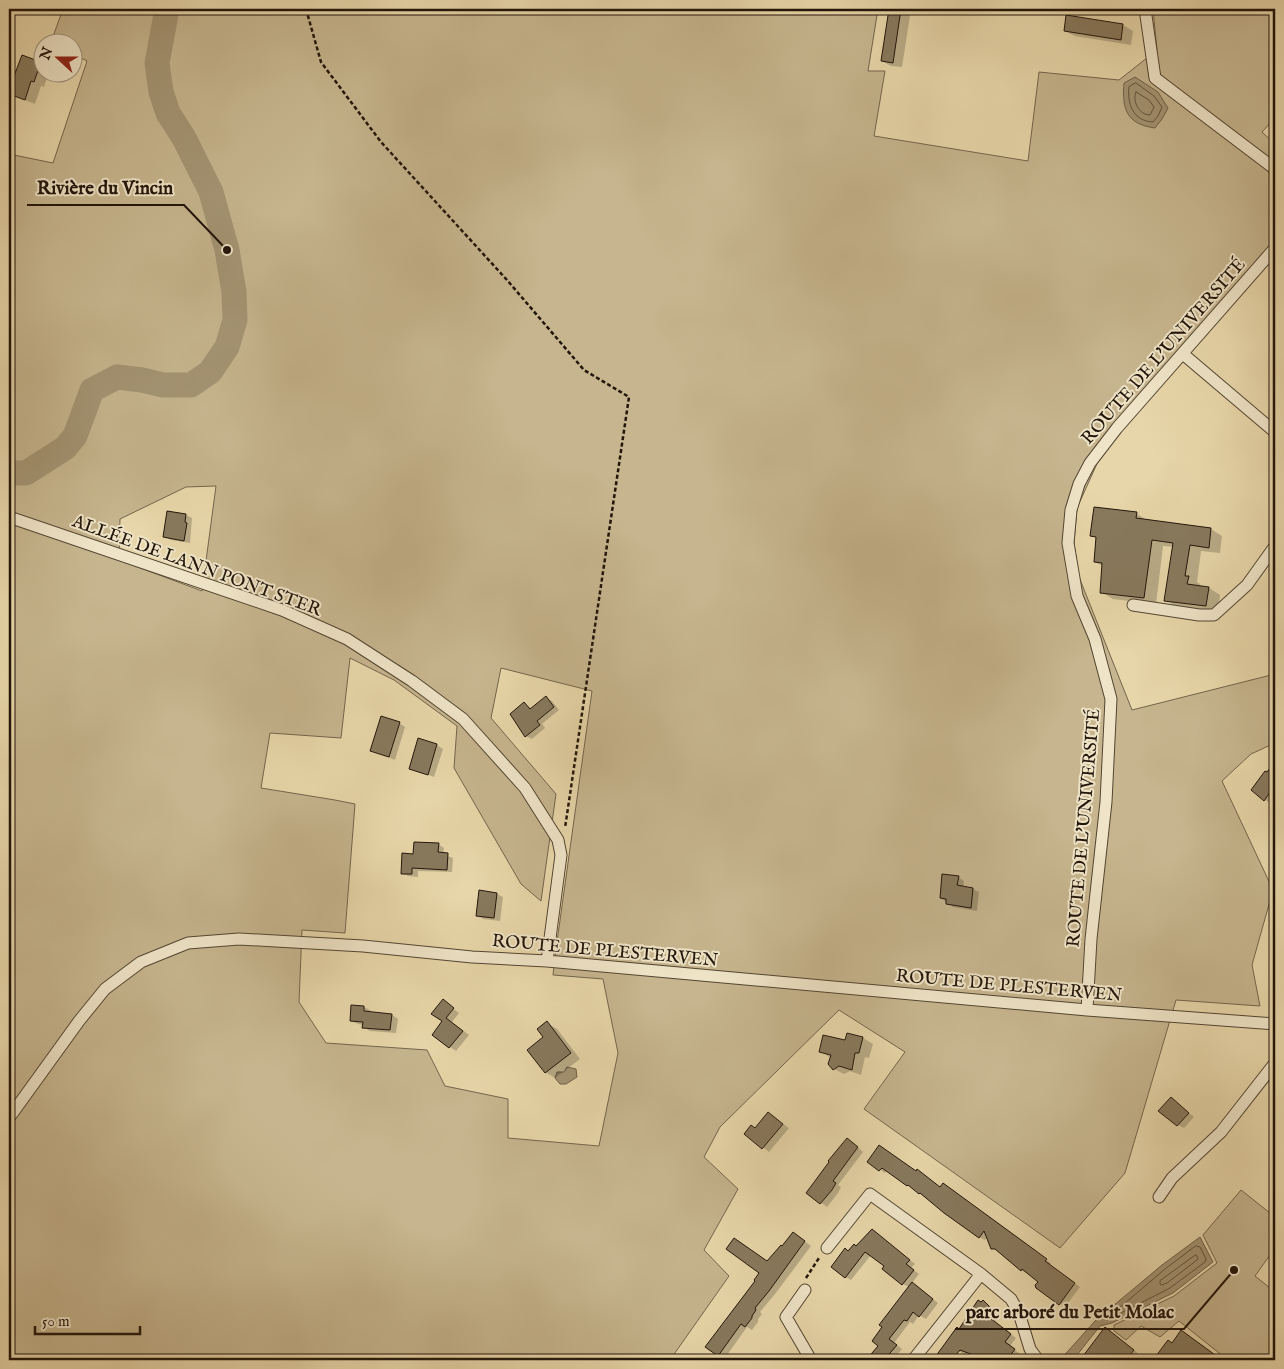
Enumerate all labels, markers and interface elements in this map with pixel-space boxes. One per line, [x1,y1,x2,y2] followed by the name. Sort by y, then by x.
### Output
[32,32,82,82] north arrow
[36,45,57,64] text: N
[27,171,184,205] callout: Rivière du Vincin
[37,177,173,201] text: Rivière du Vincin
[1075,253,1251,450] street label: ROUTE DE L'UNIVERSITÉ
[68,508,326,623] street label: ALLÉE DE LANN PONT STER
[1061,708,1106,948] street label: ROUTE DE L'UNIVERSITÉ
[491,930,719,973] street label: ROUTE DE PLESTERVEN
[895,965,1123,1008] street label: ROUTE DE PLESTERVEN
[955,1295,1184,1329] callout: parc arboré du Petit Molac
[965,1301,1174,1325] text: parc arboré du Petit Molac
[35,1304,140,1336] scale bar
[42,1312,70,1331] text: 50 m

